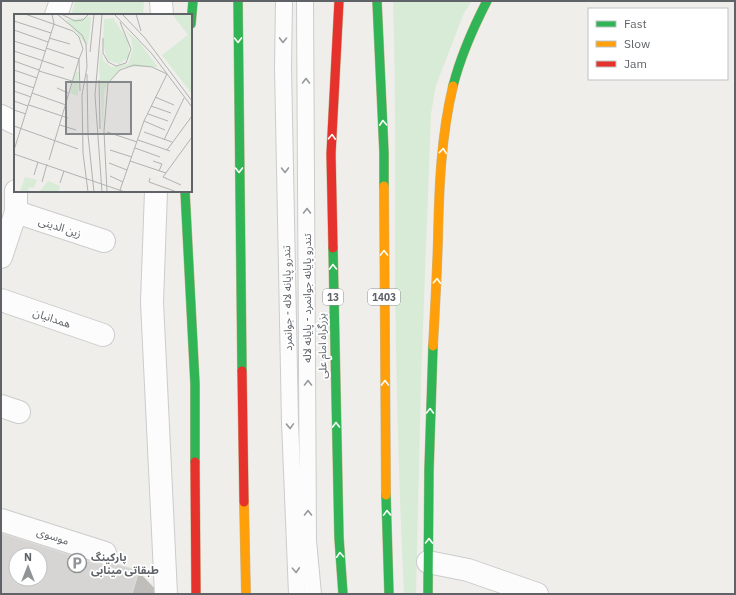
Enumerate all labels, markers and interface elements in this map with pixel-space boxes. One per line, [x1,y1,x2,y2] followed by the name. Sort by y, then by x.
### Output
[588,8,728,80] legend
[14,14,192,192] inset map
[624,16,647,31] text: Fast
[624,36,650,51] text: Slow
[234,37,242,43] one-way arrow
[279,37,287,43] one-way arrow
[624,56,647,71] text: Jam
[302,78,310,84] one-way arrow
[379,120,387,126] one-way arrow
[327,134,336,140] one-way arrow
[438,148,447,154] one-way arrow
[235,167,243,173] one-way arrow
[280,167,289,173] one-way arrow
[303,208,311,214] one-way arrow
[37,214,83,241] street label: زین الدینی
[300,233,315,363] street label: تندرو پایانه جوانمرد - پایانه لاله
[279,245,296,351] street label: تندرو پایانه لاله - جوانمرد
[380,250,388,256] one-way arrow
[329,264,337,270] one-way arrow
[432,278,441,284] one-way arrow
[323,289,343,305] road number: 13
[368,289,400,305] road number: 1403
[31,305,73,331] street label: همدانیان
[314,313,331,379] street label: بزرگراه امام علی
[304,380,312,386] one-way arrow
[381,380,389,386] one-way arrow
[426,408,434,414] one-way arrow
[332,422,340,428] one-way arrow
[286,423,294,429] one-way arrow
[304,510,312,516] one-way arrow
[382,510,391,516] one-way arrow
[35,524,71,548] street label: موسوی
[424,538,433,544] one-way arrow
[8,547,48,587] north arrow
[24,550,32,564] text: N
[91,550,159,577] place label: پارکینگ طبقاتی مینابی
[66,552,88,574] parking icon: پارکینگ طبقاتی مینابی
[336,552,345,558] one-way arrow
[291,567,300,573] one-way arrow

